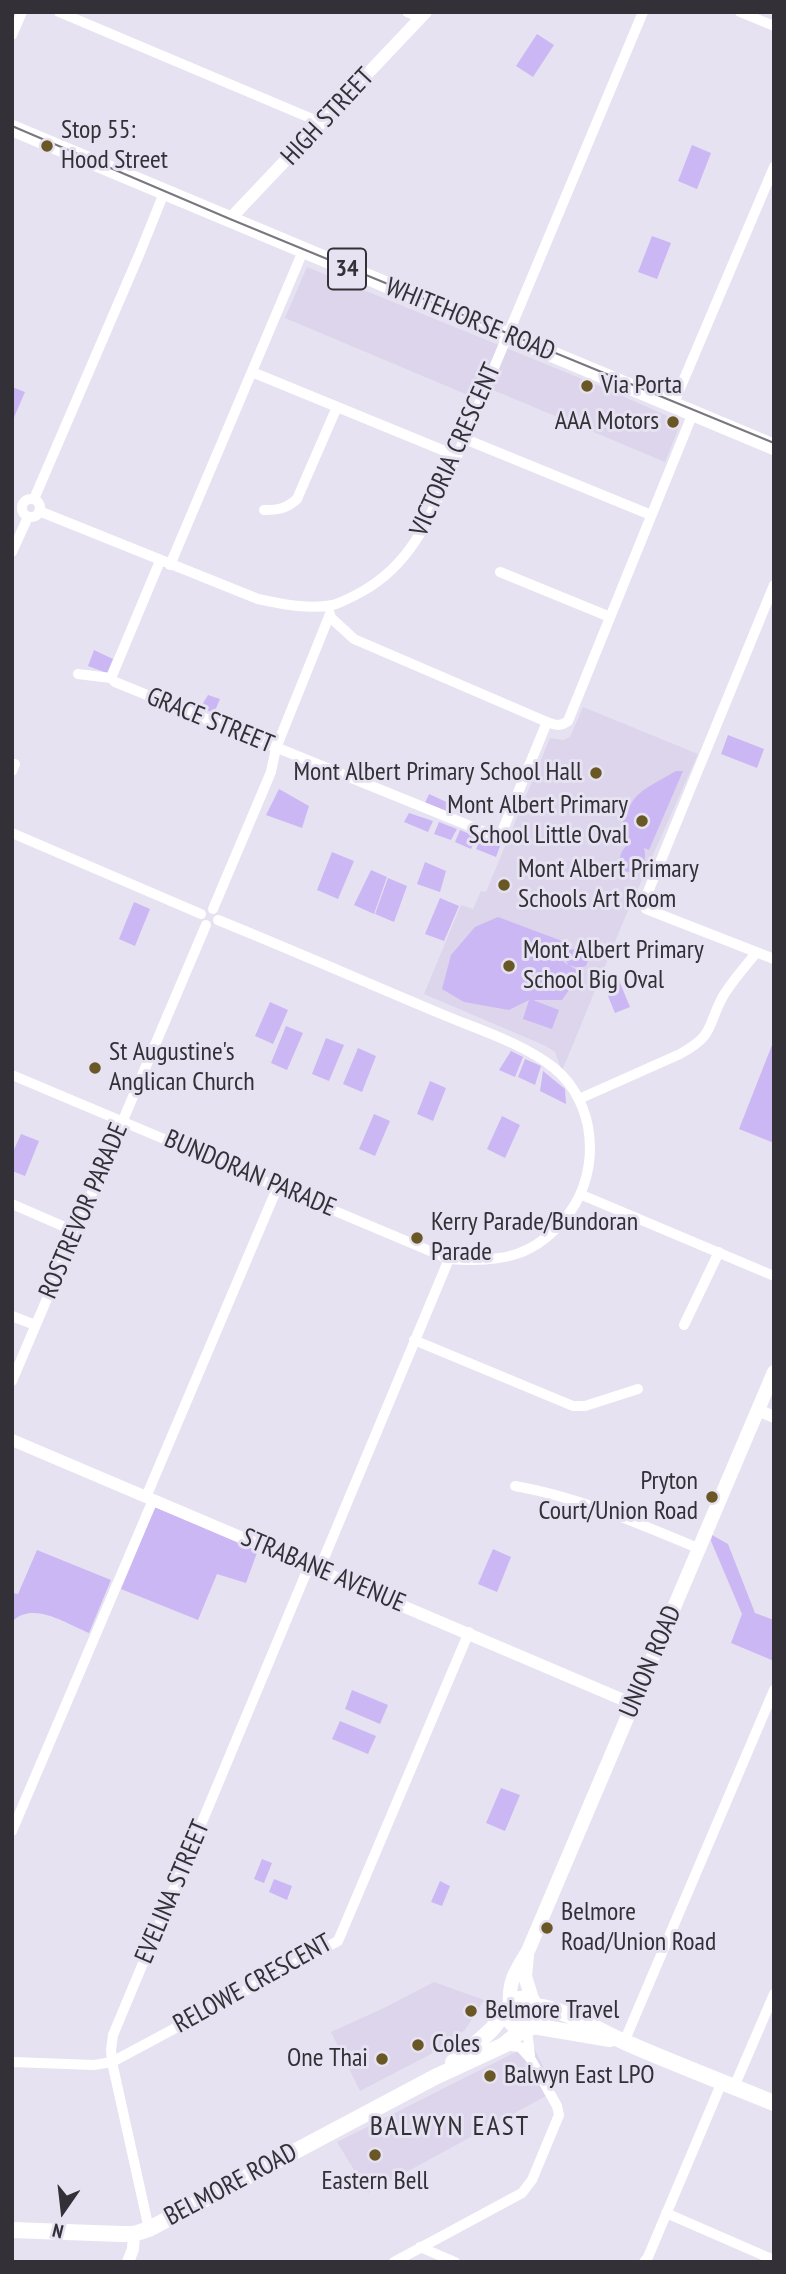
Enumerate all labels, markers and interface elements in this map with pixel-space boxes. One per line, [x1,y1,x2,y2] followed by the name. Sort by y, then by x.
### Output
[275,62,381,172] street label: HIGH STREET
[61,115,168,176] place label: Stop 55: Hood Street
[39,138,55,154] marker: Stop 55: Hood Street
[328,248,366,290] road number: 34
[381,272,559,368] street label: WHITEHORSE ROAD
[404,359,508,541] street label: VICTORIA CRESCENT
[601,370,682,402] place label: Via Porta
[579,378,595,394] marker: Via Porta
[555,406,659,438] place label: AAA Motors
[665,414,681,430] marker: AAA Motors
[142,681,278,761] street label: GRACE STREET
[294,757,582,789] place label: Mont Albert Primary School Hall
[588,765,604,781] marker: Mont Albert Primary School Hall
[447,790,628,852] place label: Mont Albert Primary School Little Oval
[634,813,650,829] marker: Mont Albert Primary School Little Oval
[518,854,699,916] place label: Mont Albert Primary Schools Art Room
[496,877,512,893] marker: Mont Albert Primary Schools Art Room
[523,935,704,996] place label: Mont Albert Primary School Big Oval
[501,958,517,974] marker: Mont Albert Primary School Big Oval
[109,1037,255,1098] place label: St Augustine's Anglican Church
[87,1060,103,1076] marker: St Augustine's Anglican Church
[33,1118,135,1304] street label: ROSTREVOR PARADE
[160,1124,340,1224] street label: BUNDORAN PARADE
[431,1207,638,1268] place label: Kerry Parade/Bundoran Parade
[409,1230,425,1246] marker: Kerry Parade/Bundoran Parade
[539,1466,698,1528] place label: Pryton Court/Union Road
[704,1489,720,1505] marker: Pryton Court/Union Road
[236,1522,410,1620] street label: STRABANE AVENUE
[613,1601,689,1723] street label: UNION ROAD
[129,1816,217,1968] street label: EVELINA STREET
[561,1897,716,1958] place label: Belmore Road/Union Road
[539,1920,555,1936] marker: Belmore Road/Union Road
[168,1928,338,2040] street label: RELOWE CRESCENT
[485,1995,619,2027] place label: Belmore Travel
[463,2003,479,2019] marker: Belmore Travel
[432,2029,480,2061] place label: Coles
[410,2037,426,2053] marker: Coles
[287,2043,368,2075] place label: One Thai
[374,2051,390,2067] marker: One Thai
[504,2060,654,2092] place label: Balwyn East LPO
[482,2068,498,2084] marker: Balwyn East LPO
[371,2110,529,2144] district label: BALWYN EAST
[159,2137,303,2233] street label: BELMORE ROAD
[367,2147,383,2163] marker: Eastern Bell
[321,2166,429,2198] place label: Eastern Bell
[28,2176,98,2246] north arrow
[50,2218,66,2244] text: N

